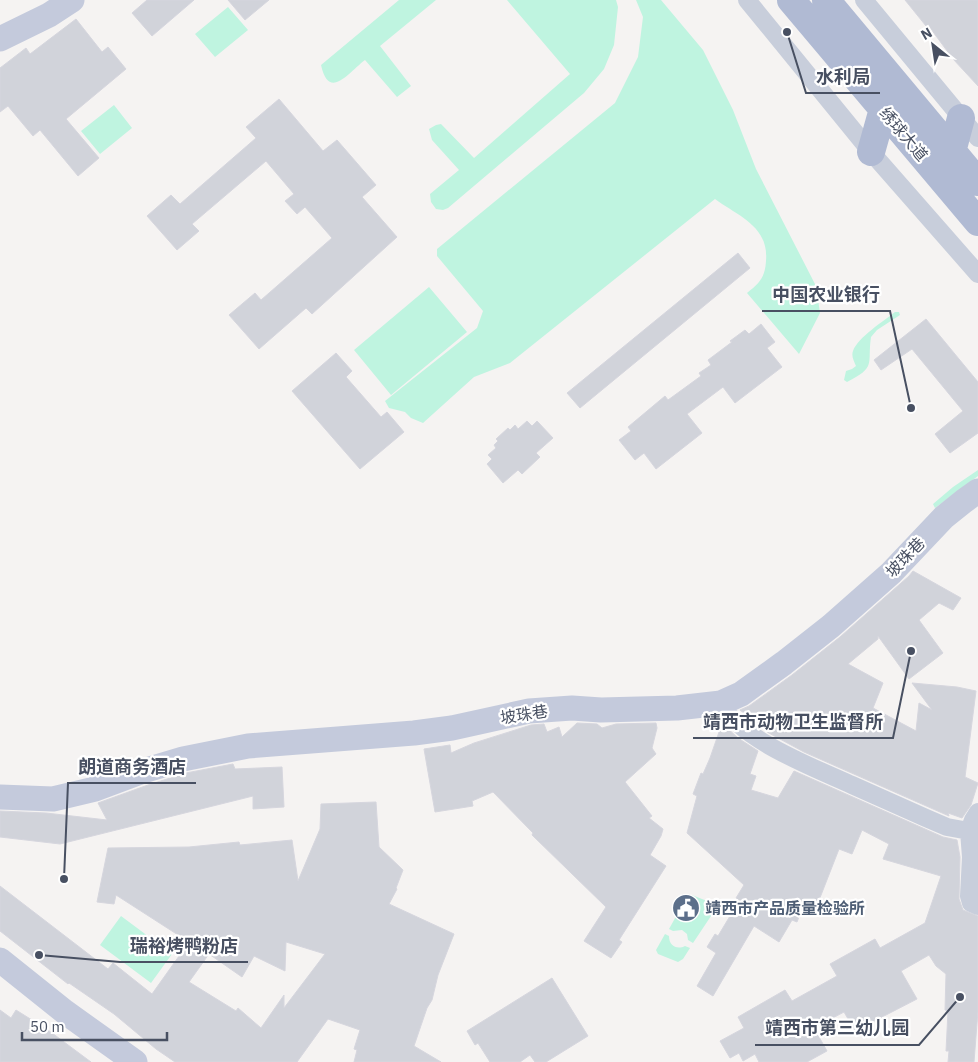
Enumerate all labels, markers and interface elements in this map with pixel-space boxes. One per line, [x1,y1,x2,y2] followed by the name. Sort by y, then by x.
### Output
[908,20,958,70] north arrow
[918,23,935,44] text: N
[806,60,880,93] callout: 水利局
[816,65,870,88] text: 水利局
[876,103,932,165] street label: 绣球大道
[762,278,890,311] callout: 中国农业银行
[772,283,880,306] text: 中国农业银行
[881,533,929,581] street label: 坡珠巷
[499,700,549,728] street label: 坡珠巷
[693,705,893,738] callout: 靖西市动物卫生监督所
[703,710,883,733] text: 靖西市动物卫生监督所
[68,750,196,783] callout: 朗道商务酒店
[78,755,186,778] text: 朗道商务酒店
[671,893,701,923] public building icon: 靖西市产品质量检验所
[705,898,865,918] place label: 靖西市产品质量检验所
[120,929,248,962] callout: 瑞裕烤鸭粉店
[130,934,238,957] text: 瑞裕烤鸭粉店
[22,1010,168,1042] scale bar
[755,1012,919,1045] callout: 靖西市第三幼儿园
[765,1016,909,1039] text: 靖西市第三幼儿园
[30,1017,65,1036] text: 50 m

